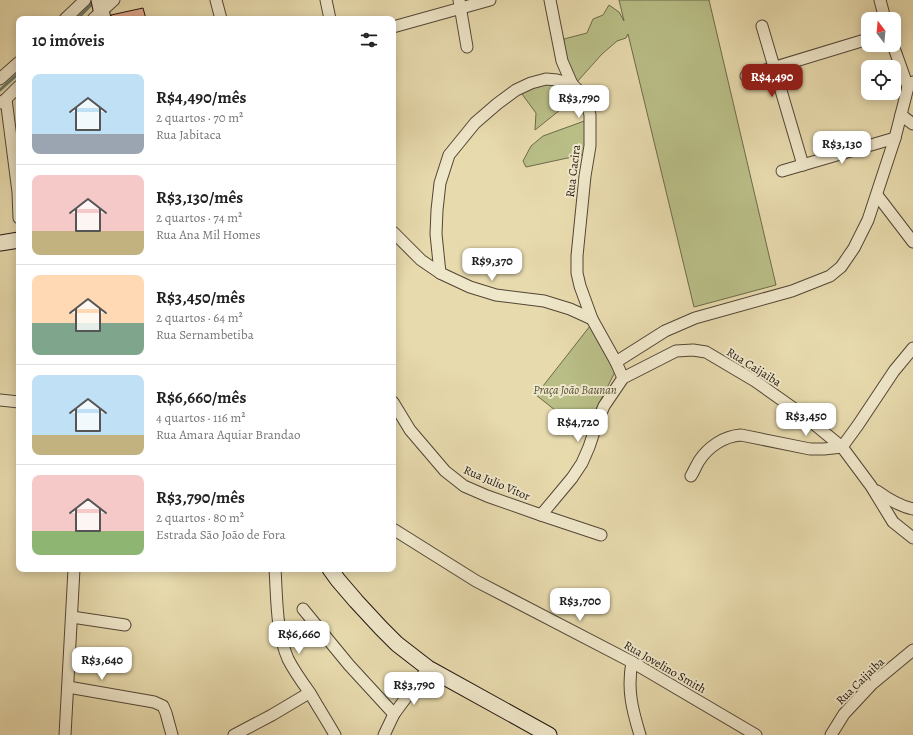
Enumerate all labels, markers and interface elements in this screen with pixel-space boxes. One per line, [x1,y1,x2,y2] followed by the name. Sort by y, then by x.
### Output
[861,12,901,52] north arrow
[861,12,901,100] map controls
[32,29,105,52] text: 10 imóveis
[358,29,380,51] icon: filters
[861,60,901,100] button: locate
[735,64,809,98] pin: R$4,490
[751,68,793,85] text: R$4,490
[542,85,616,119] pin: R$3,790
[156,86,246,109] text: R$4,490/mês
[558,89,600,106] text: R$3,790
[64,90,112,138] icon: home
[156,109,243,126] text: 2 quartos · 70 m²
[156,126,221,143] text: Rua Jabitaca
[805,131,879,165] pin: R$3,130
[822,135,862,152] text: R$3,130
[562,143,584,198] street label: Rua Cacira
[156,186,243,209] text: R$3,130/mês
[64,191,112,239] icon: home
[156,209,242,226] text: 2 quartos · 74 m²
[156,226,260,243] text: Rua Ana Mil Homes
[455,248,529,282] pin: R$9,370
[471,252,513,269] text: R$9,370
[156,286,245,309] text: R$3,450/mês
[64,291,112,339] icon: home
[156,309,243,326] text: 2 quartos · 64 m²
[156,326,254,343] text: Rua Sernambetiba
[724,344,785,390] street label: Rua Caijaiba
[533,382,617,398] park label: Praça João Baunan
[156,386,246,409] text: R$6,660/mês
[64,391,112,439] icon: home
[769,403,843,437] pin: R$3,450
[785,407,827,424] text: R$3,450
[156,409,246,426] text: 4 quartos · 116 m²
[541,409,615,443] pin: R$4,720
[557,413,599,430] text: R$4,720
[156,426,301,443] text: Rua Amara Aquiar Brandao
[461,462,533,504] street label: Rua Julio Vitor
[156,486,245,509] text: R$3,790/mês
[64,491,112,539] icon: home
[156,509,244,526] text: 2 quartos · 80 m²
[156,526,286,543] text: Estrada São João de Fora
[543,588,617,622] pin: R$3,700
[559,592,601,609] text: R$3,700
[262,621,336,655] pin: R$6,660
[278,625,320,642] text: R$6,660
[621,637,710,697] street label: Rua Jovelino Smith
[65,647,139,681] pin: R$3,640
[81,651,123,668] text: R$3,640
[832,654,888,708] street label: Rua Caijaiba
[377,672,451,706] pin: R$3,790
[393,676,435,693] text: R$3,790

